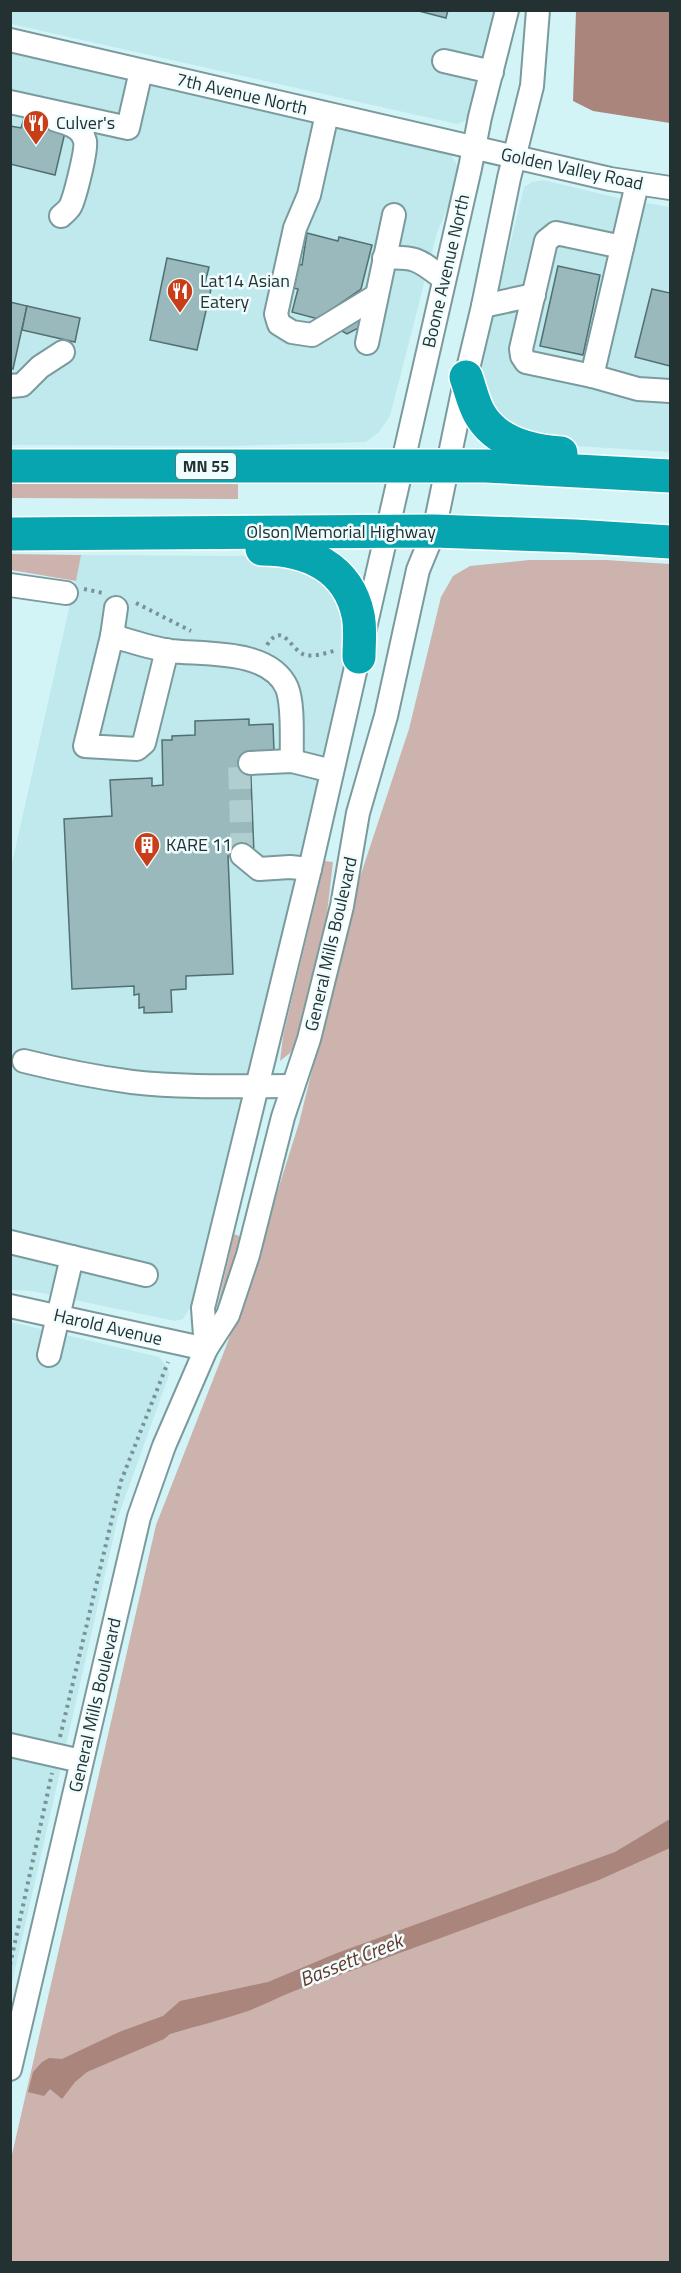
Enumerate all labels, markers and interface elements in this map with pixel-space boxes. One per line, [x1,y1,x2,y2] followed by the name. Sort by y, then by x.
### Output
[174,65,310,122] street label: 7th Avenue North
[21,108,51,146] restaurant icon: Culver's
[56,109,115,136] place label: Culver's
[498,140,646,197] street label: Golden Valley Road
[415,191,476,350] street label: Boone Avenue North
[200,267,290,315] place label: Lat14 Asian Eatery
[165,276,195,314] restaurant icon: Lat14 Asian Eatery
[176,453,236,479] road number: MN 55
[246,518,436,545] street label: Olson Memorial Highway
[132,830,162,868] building icon: KARE 11
[166,831,232,858] place label: KARE 11
[297,854,364,1034] street label: General Mills Boulevard
[51,1301,165,1352] street label: Harold Avenue
[61,1615,128,1795] street label: General Mills Boulevard
[295,1924,409,1994] water label: Bassett Creek

